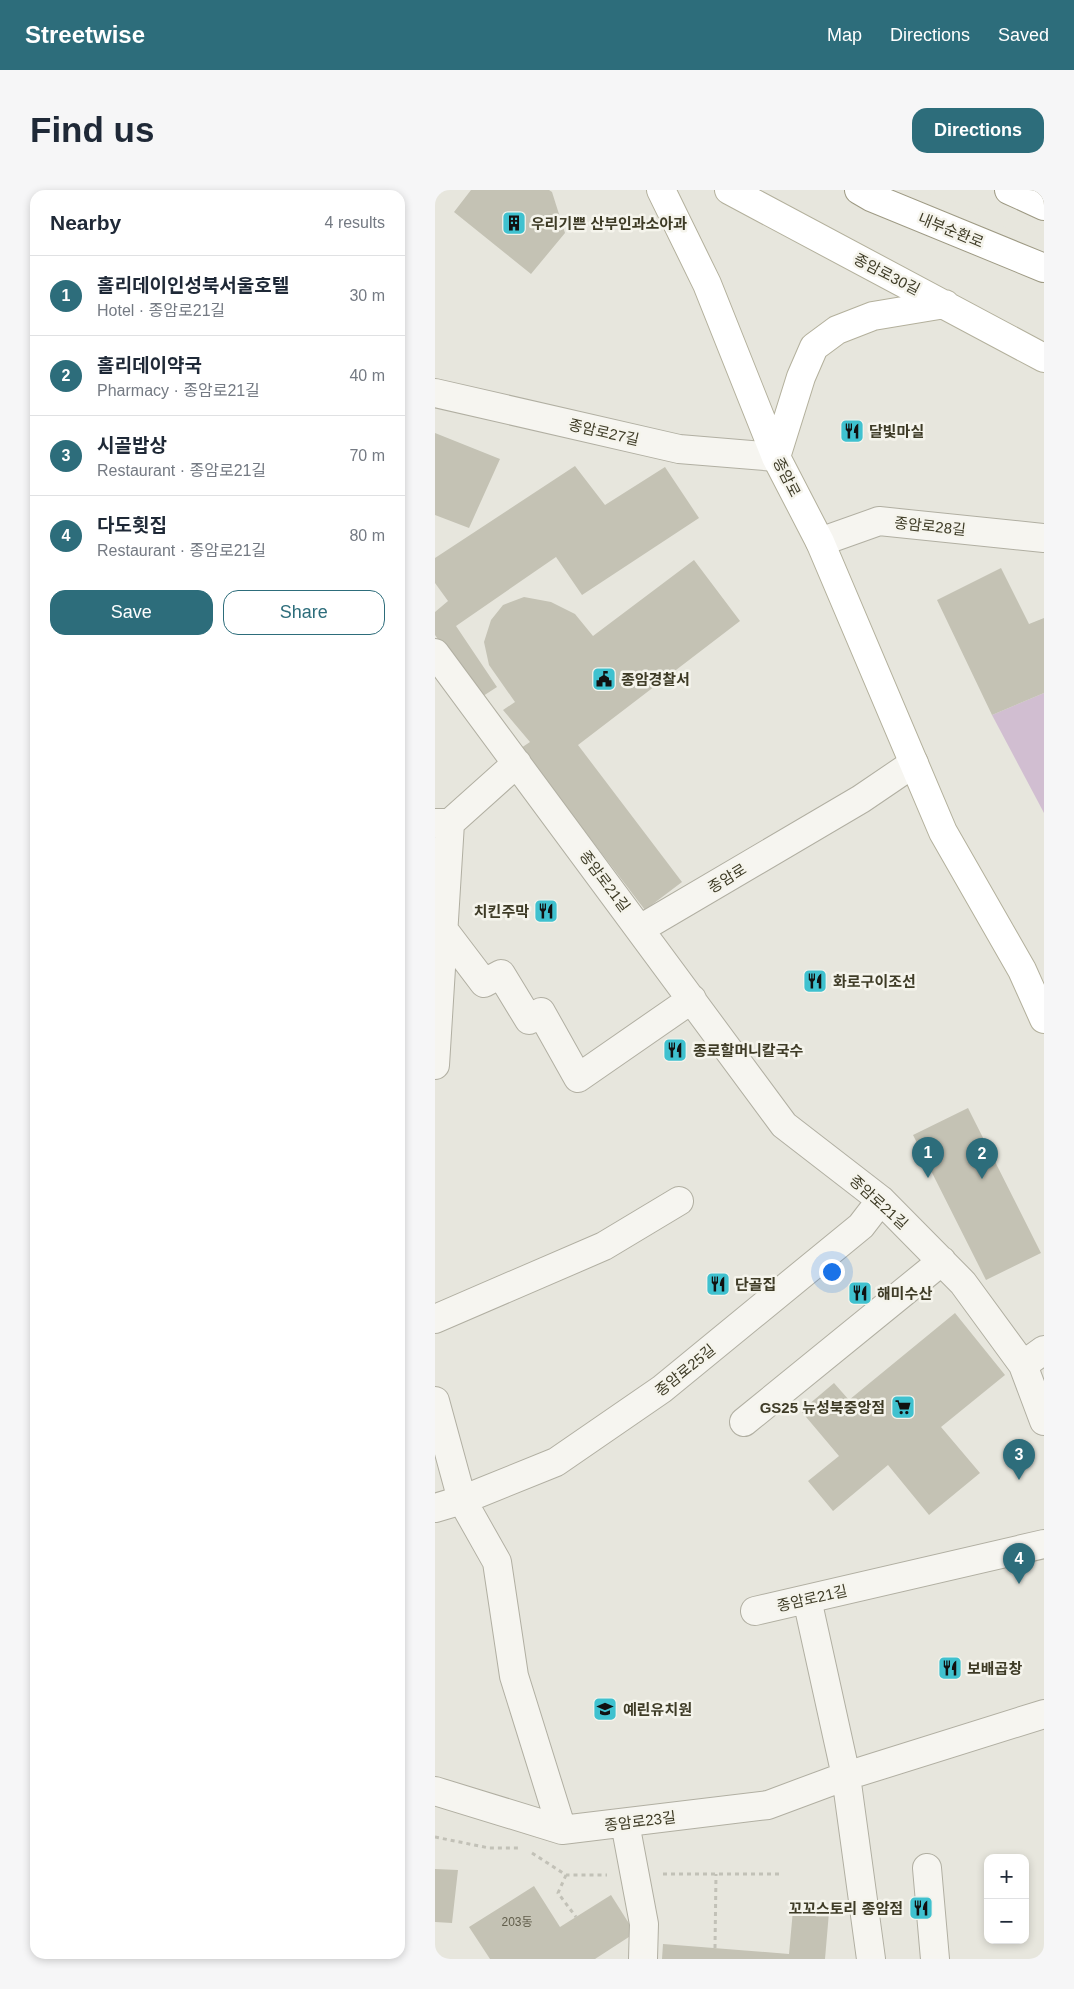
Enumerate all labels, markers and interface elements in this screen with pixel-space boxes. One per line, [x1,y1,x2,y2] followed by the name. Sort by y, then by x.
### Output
[25,21,145,48] text: Streetwise
[827,25,862,45] text: Map
[890,25,970,45] text: Directions
[998,25,1049,45] text: Saved
[912,108,1044,153] button: Directions
[30,110,154,149] text: Find us
[916,209,986,251] street label: 내부순환로
[501,210,527,236] building icon: 우리기쁜 산부인과소아과
[50,211,121,234] text: Nearby
[325,214,385,231] text: 4 results
[531,215,687,232] place label: 우리기쁜 산부인과소아과
[851,250,923,298] street label: 종암로30길
[97,275,289,296] text: 홀리데이인성북서울호텔
[62,287,70,304] text: 1
[349,287,385,304] text: 30 m
[97,302,225,319] text: Hotel · 종암로21길
[97,355,202,376] text: 홀리데이약국
[62,367,70,384] text: 2
[349,367,385,384] text: 40 m
[97,382,260,399] text: Pharmacy · 종암로21길
[567,416,641,448] street label: 종암로27길
[839,418,865,444] restaurant icon: 달빛마실
[869,423,924,440] place label: 달빛마실
[97,435,167,456] text: 시골밥상
[62,447,70,464] text: 3
[349,447,385,464] text: 70 m
[770,455,804,499] street label: 종암로
[97,462,266,479] text: Restaurant · 종암로21길
[893,514,967,538] street label: 종암로28길
[97,515,167,536] text: 다도횟집
[62,527,70,544] text: 4
[349,527,385,544] text: 80 m
[97,542,266,559] text: Restaurant · 종암로21길
[50,590,213,635] button: Save
[223,590,385,635] button: Share
[591,666,617,692] public building icon: 종암경찰서
[621,671,690,688] place label: 종암경찰서
[577,847,633,915] street label: 종암로21길
[705,860,749,896] street label: 종암로
[533,898,559,924] restaurant icon: 치킨주막
[474,903,529,920] place label: 치킨주막
[802,968,828,994] restaurant icon: 화로구이조선
[833,973,916,990] place label: 화로구이조선
[662,1037,688,1063] restaurant icon: 종로할머니칼국수
[693,1042,804,1059] place label: 종로할머니칼국수
[912,1137,944,1178] pin: 1
[966,1138,998,1179] pin: 2
[847,1172,911,1232] street label: 종암로21길
[819,1259,845,1285] your location
[705,1271,731,1297] restaurant icon: 단골집
[735,1276,776,1293] place label: 단골집
[847,1280,873,1306] restaurant icon: 해미수산
[877,1285,932,1302] place label: 해미수산
[652,1341,718,1399] street label: 종암로25길
[890,1394,916,1420] supermarket icon: GS25 뉴성북중앙점
[760,1399,885,1416] place label: GS25 뉴성북중앙점
[1003,1439,1035,1480] pin: 3
[1003,1543,1035,1584] pin: 4
[775,1582,849,1614] street label: 종암로21길
[937,1655,963,1681] restaurant icon: 보배곱창
[967,1660,1022,1677] place label: 보배곱창
[592,1696,618,1722] school or university icon: 예린유치원
[623,1701,692,1718] place label: 예린유치원
[603,1808,677,1834] street label: 종암로23길
[984,1854,1029,1944] map controls
[984,1854,1029,1899] button: +
[908,1895,934,1921] restaurant icon: 꼬꼬스토리 종암점
[984,1899,1029,1944] button: −
[788,1900,903,1917] place label: 꼬꼬스토리 종암점
[501,1915,533,1929] house number: 203동

